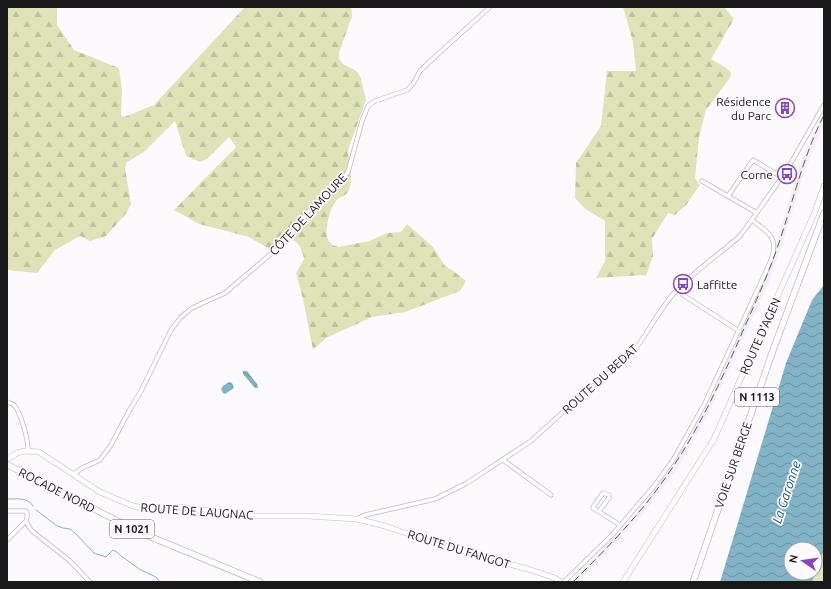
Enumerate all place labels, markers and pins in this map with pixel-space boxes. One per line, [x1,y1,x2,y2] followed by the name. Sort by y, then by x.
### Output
[716,95,771,122] place label: Résidence du Parc
[774,97,796,119] building icon: Résidence du Parc
[776,163,798,185] bus stop icon: Corne
[741,168,773,181] place label: Corne
[672,273,694,295] bus stop icon: Laffitte
[697,278,737,291] place label: Laffitte

